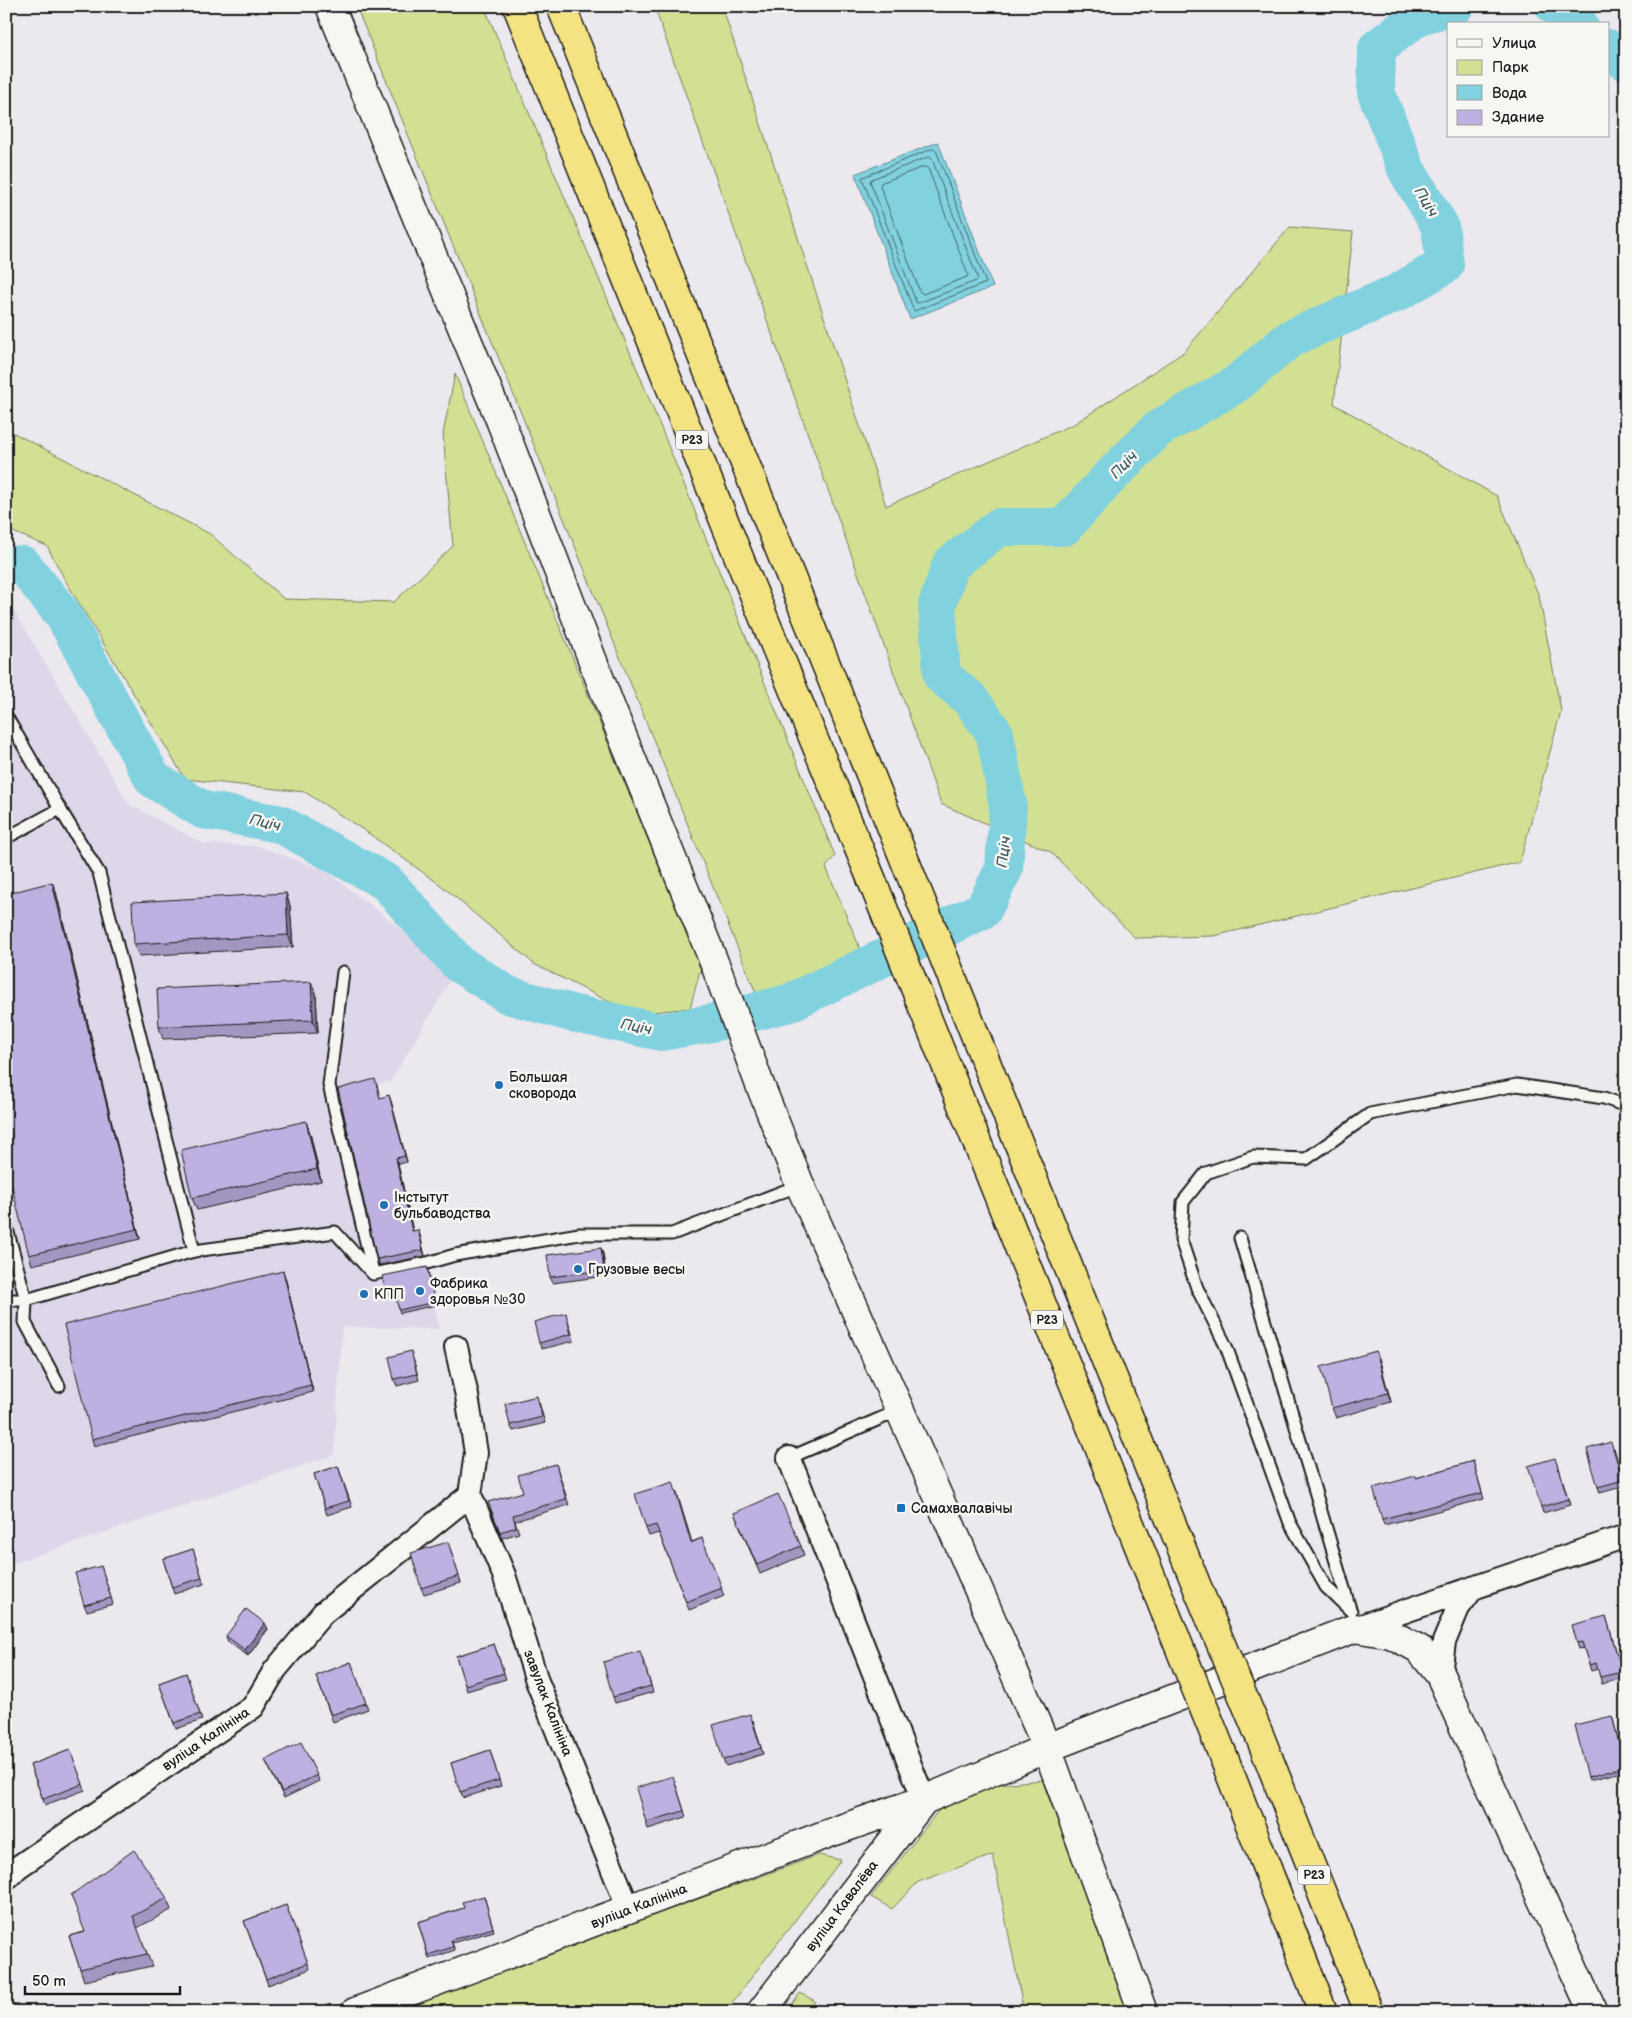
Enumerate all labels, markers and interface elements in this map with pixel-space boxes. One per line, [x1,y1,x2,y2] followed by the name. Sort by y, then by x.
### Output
[1447,22,1610,138] legend
[1492,34,1537,53] text: Улица
[1492,58,1529,77] text: Парк
[1492,84,1527,103] text: Вода
[1492,108,1544,127] text: Здание
[1410,184,1442,221] water label: Пціч
[676,430,708,450] road number: Р23
[1106,447,1142,483] water label: Пціч
[247,810,283,836] water label: Пціч
[993,835,1015,869] water label: Пціч
[619,1014,654,1040] water label: Пціч
[509,1069,577,1102] place label: Большая сковорода
[493,1079,505,1091] marker: Большая сковорода
[394,1189,491,1222] place label: Інстытут бульбаводства
[378,1199,390,1211] marker: Інстытут бульбаводства
[588,1261,685,1278] place label: Грузовые весы
[572,1263,584,1275] marker: Грузовые весы
[430,1275,525,1308] place label: Фабрика здоровья №30
[414,1285,426,1297] marker: Фабрика здоровья №30
[374,1286,404,1303] place label: КПП
[358,1288,370,1300] marker: КПП
[1031,1310,1063,1330] road number: Р23
[911,1500,1012,1517] place label: Самахвалавічы
[895,1502,907,1514] marker: Самахвалавічы
[520,1647,576,1759] street label: завулак Калініна
[159,1703,254,1774] street label: вуліца Калініна
[802,1857,882,1955] street label: вуліца Кавалёва
[1298,1866,1330,1884] road number: Р23
[588,1880,690,1932] street label: вуліца Калініна
[25,1963,180,1995] scale bar
[32,1972,66,1991] text: 50 m

